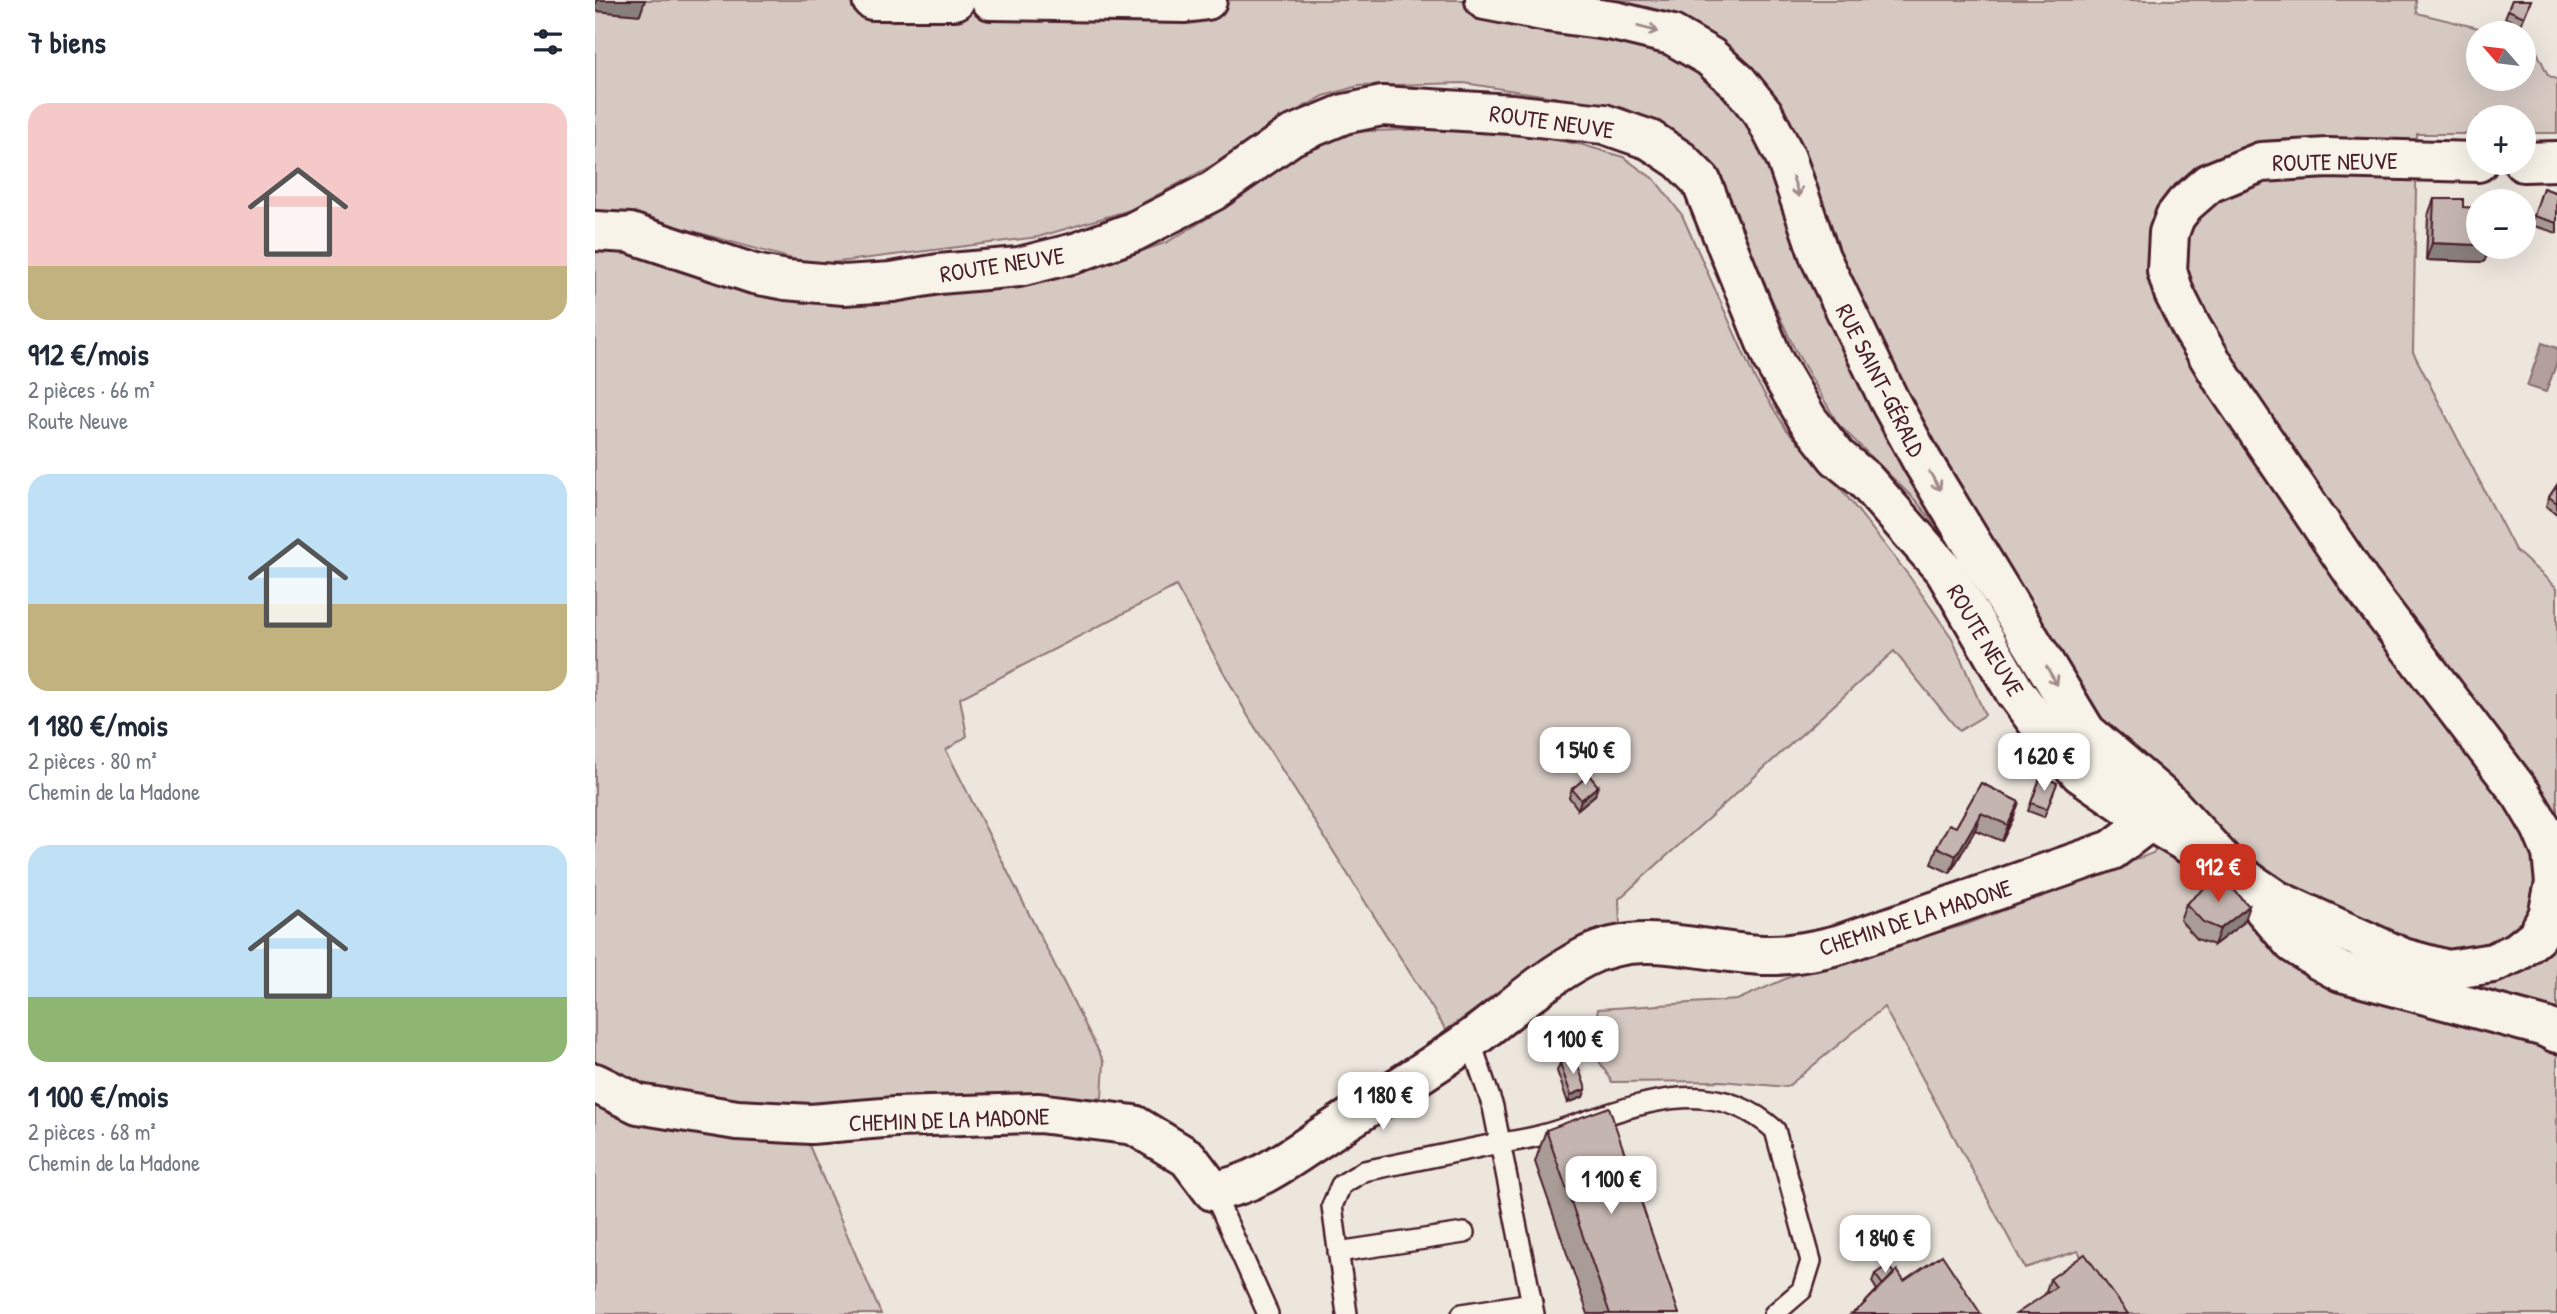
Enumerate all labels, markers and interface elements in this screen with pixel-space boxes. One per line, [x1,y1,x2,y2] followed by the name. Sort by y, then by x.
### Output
[2466,21,2536,91] north arrow
[2466,21,2536,259] map controls
[28,22,106,62] text: 7 biens
[529,23,567,61] icon: filters
[1636,23,1659,36] one-way arrow
[1488,96,1617,146] street label: ROUTE NEUVE
[2466,105,2536,175] button: +
[2272,144,2398,178] street label: ROUTE NEUVE
[235,149,361,275] icon: home
[1791,176,1803,198] one-way arrow
[2466,189,2536,259] button: −
[938,238,1067,290] street label: ROUTE NEUVE
[1829,298,1934,462] street label: RUE SAINT-GÉRALD
[28,334,149,374] text: 912 €/mois
[28,374,155,405] text: 2 pièces · 66 m²
[28,405,128,436] text: Route Neuve
[1928,471,1942,491] one-way arrow
[235,520,361,646] icon: home
[1940,578,2032,702] street label: ROUTE NEUVE
[2046,665,2060,685] one-way arrow
[28,705,168,745] text: 1 180 €/mois
[1520,728,1650,787] pin: 1 540 €
[1556,734,1614,765] text: 1 540 €
[1979,734,2109,793] pin: 1 620 €
[2014,740,2074,771] text: 1 620 €
[28,745,157,776] text: 2 pièces · 80 m²
[28,776,200,807] text: Chemin de la Madone
[2169,844,2267,904] pin: 912 €
[2196,851,2240,882] text: 912 €
[1814,871,2016,963] street label: CHEMIN DE LA MADONE
[235,891,361,1017] icon: home
[1508,1016,1638,1076] pin: 1 100 €
[1544,1023,1602,1054] text: 1 100 €
[1318,1072,1448,1132] pin: 1 180 €
[28,1076,168,1116] text: 1 100 €/mois
[1354,1079,1412,1110] text: 1 180 €
[848,1099,1050,1138] street label: CHEMIN DE LA MADONE
[28,1116,156,1147] text: 2 pièces · 68 m²
[28,1147,200,1178] text: Chemin de la Madone
[1546,1156,1676,1216] pin: 1 100 €
[1582,1163,1640,1194] text: 1 100 €
[1820,1216,1950,1275] pin: 1 840 €
[1856,1222,1914,1253] text: 1 840 €

